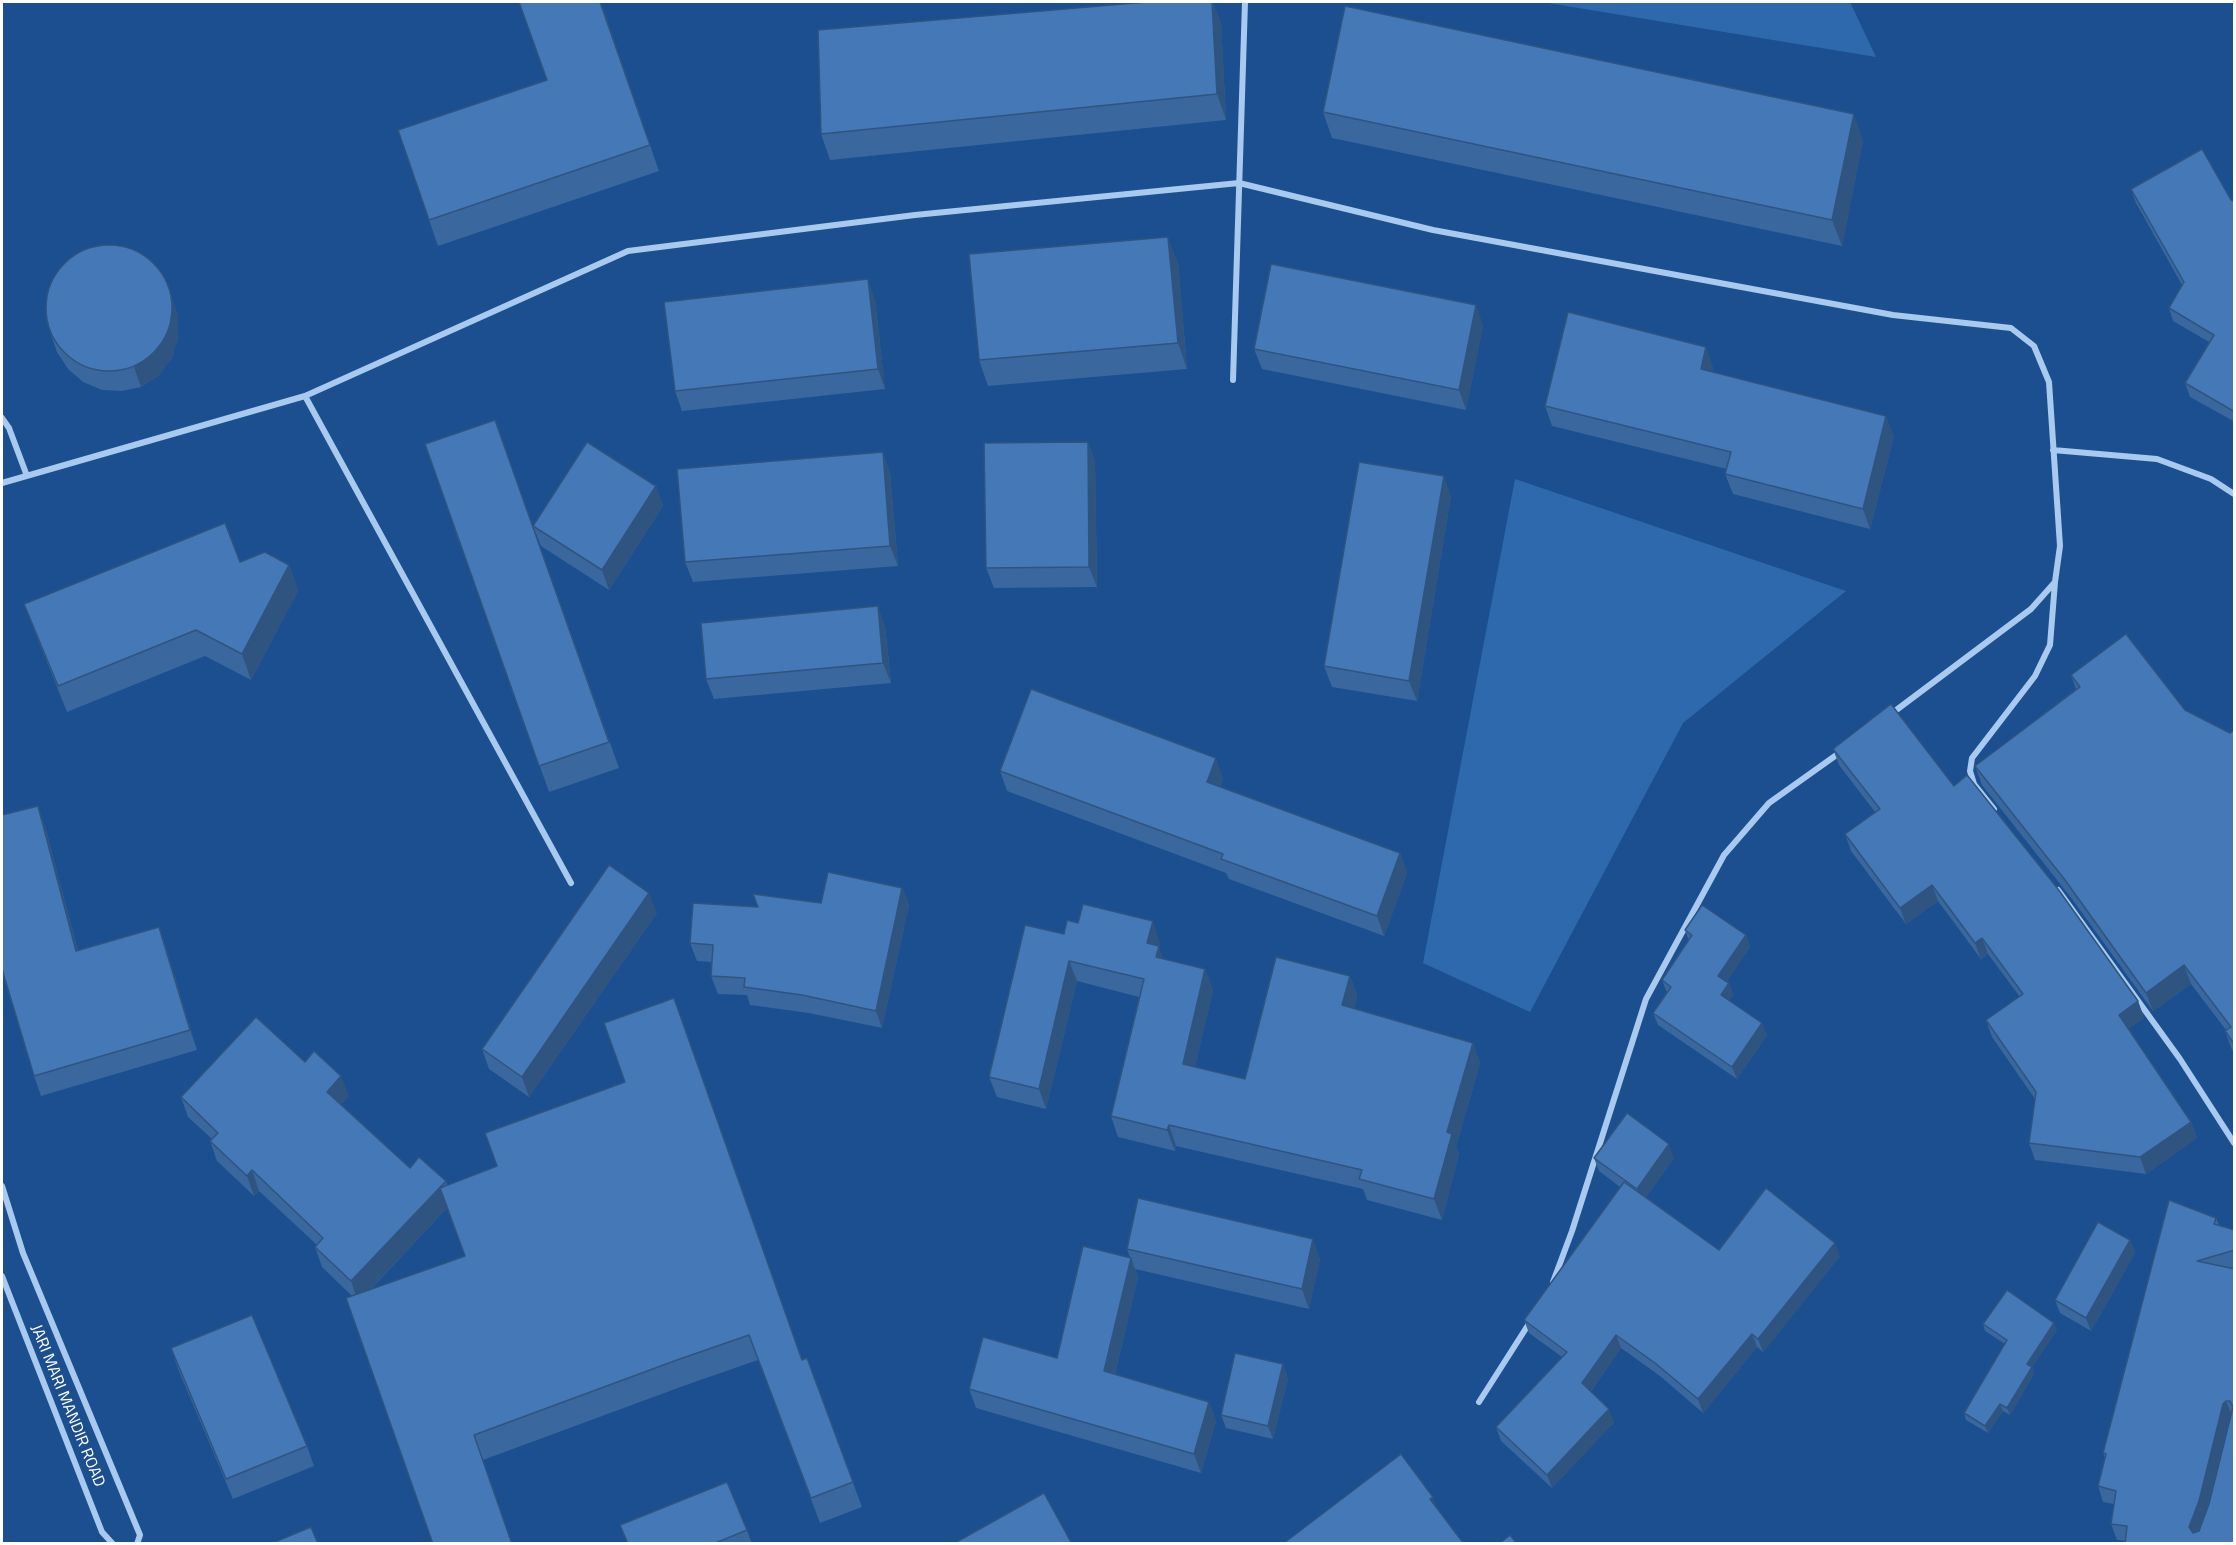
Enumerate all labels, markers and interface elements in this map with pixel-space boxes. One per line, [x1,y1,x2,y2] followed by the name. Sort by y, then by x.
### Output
[26,1322,108,1490] street label: JARI MARI MANDIR ROAD

